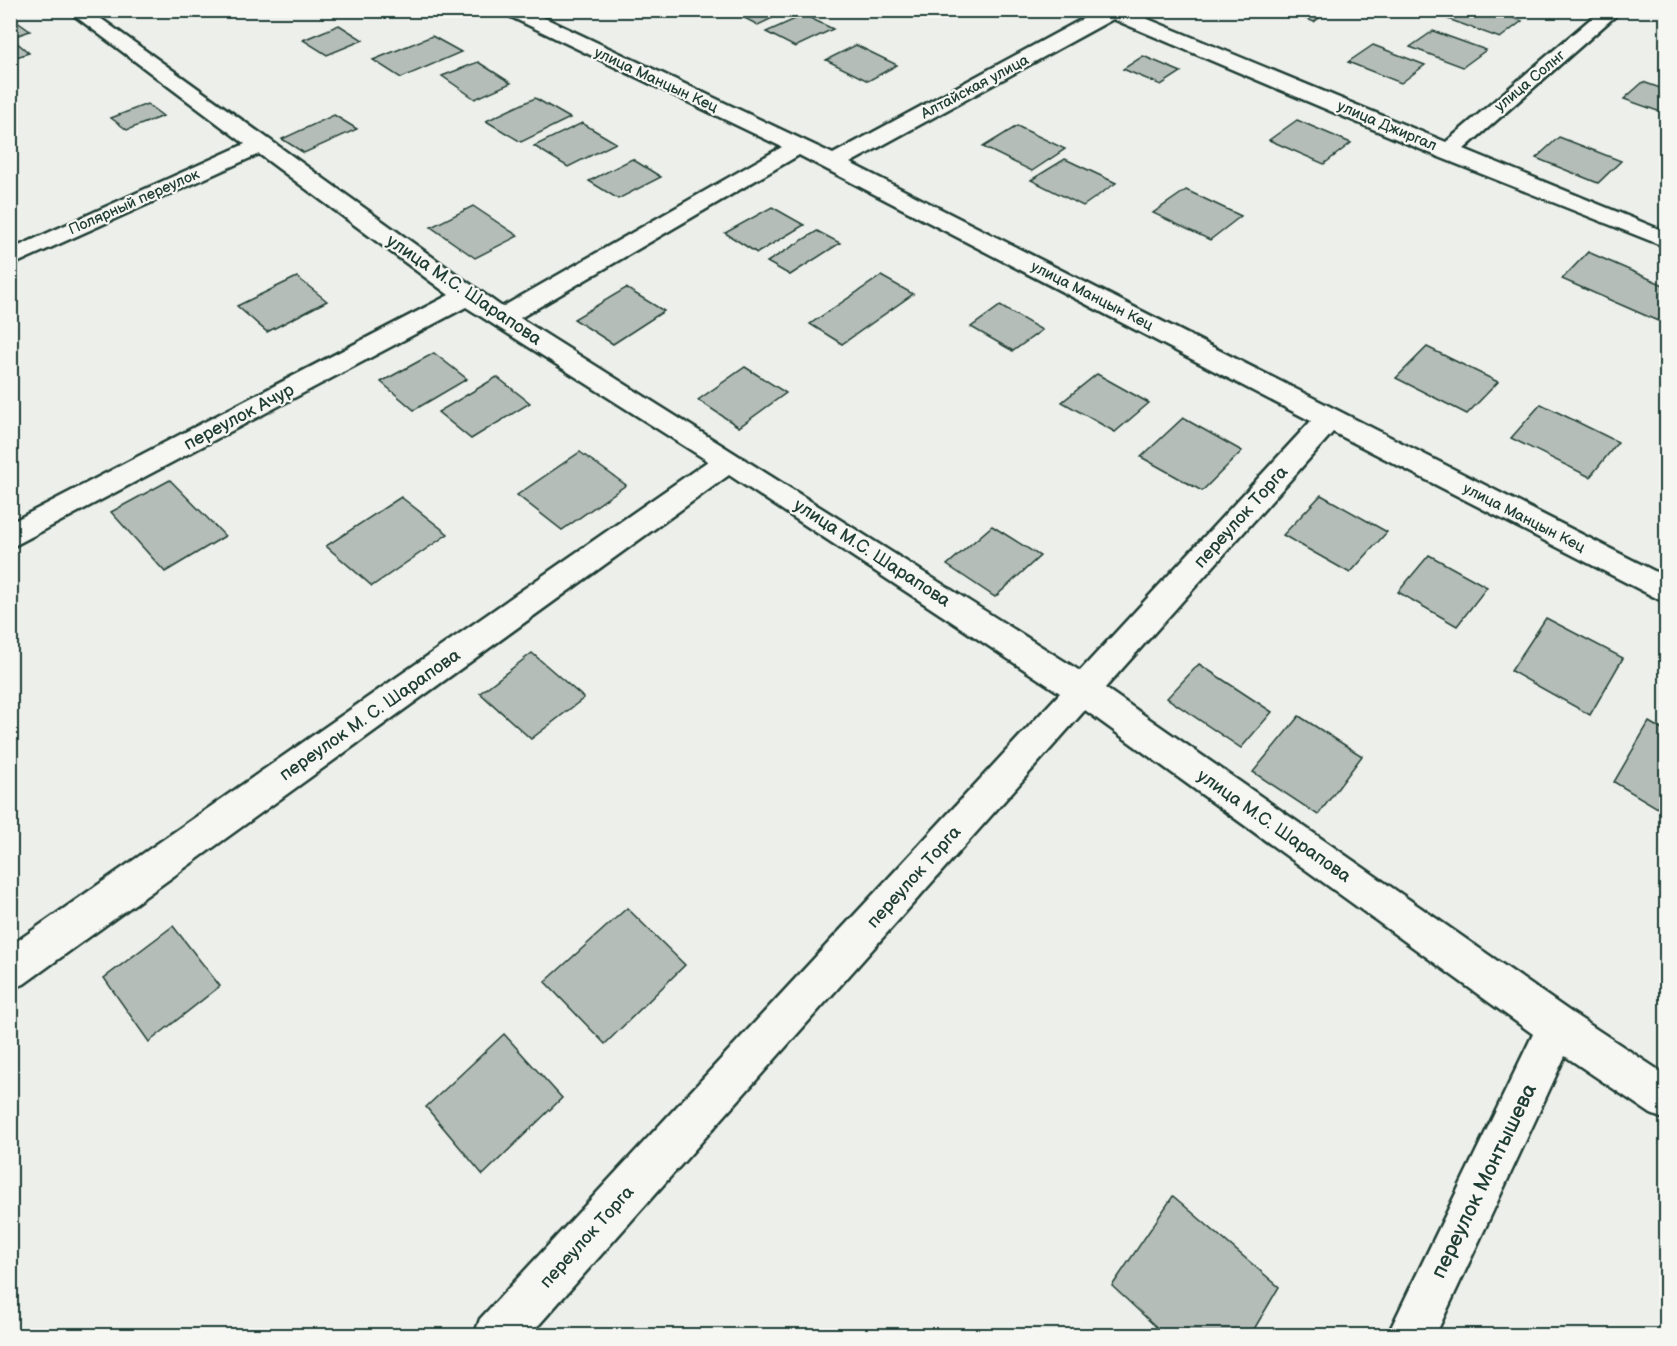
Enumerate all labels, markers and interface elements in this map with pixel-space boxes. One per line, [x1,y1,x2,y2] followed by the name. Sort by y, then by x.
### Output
[591,43,721,117] street label: улица Манцын Кец
[1491,46,1569,116] street label: улица Солнг
[917,50,1032,124] street label: Алтайская улица
[1334,96,1440,156] street label: улица Джиргал
[66,165,202,239] street label: Полярный переулок
[382,230,546,350] street label: улица М.С. Шарапова
[1028,257,1156,335] street label: улица Манцын Кец
[180,379,298,455] street label: переулок Ачур
[1190,461,1293,572] street label: переулок Торга
[1460,479,1588,557] street label: улица Манцын Кец
[790,494,955,612] street label: улица М.С. Шарапова
[276,644,465,785] street label: переулок М. С. Шарапова
[1193,765,1355,887] street label: улица М.С. Шарапова
[863,821,966,932] street label: переулок Торга
[1426,1079,1542,1282] street label: переулок Монтышева
[536,1181,639,1292] street label: переулок Торга

